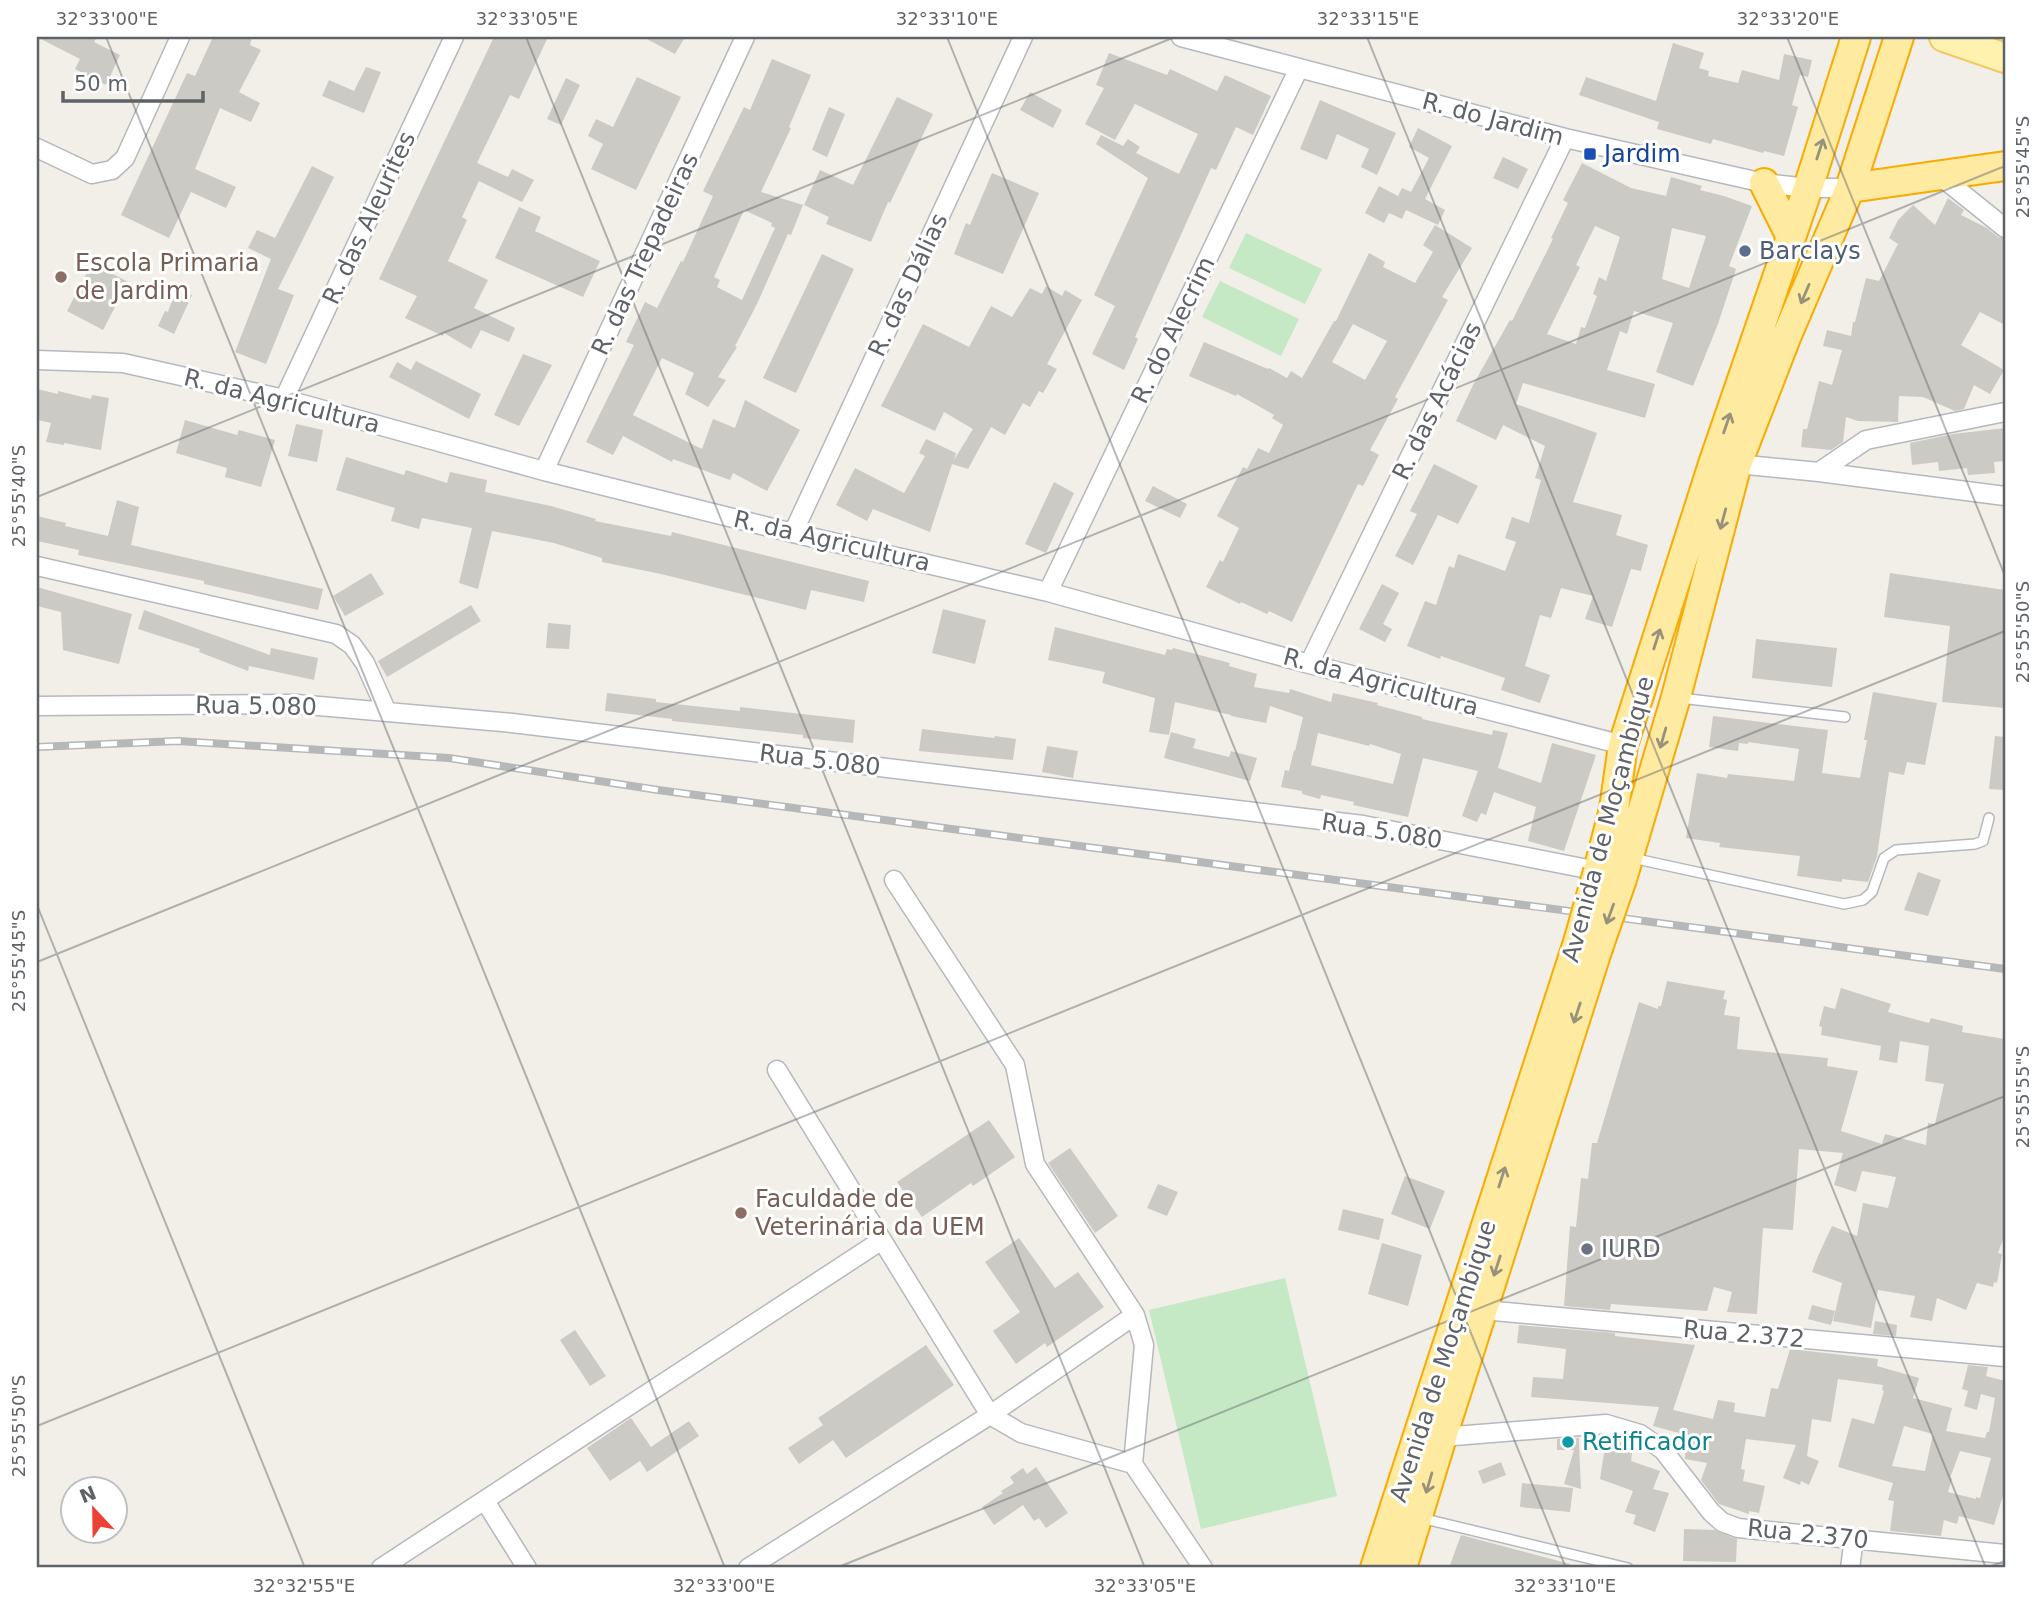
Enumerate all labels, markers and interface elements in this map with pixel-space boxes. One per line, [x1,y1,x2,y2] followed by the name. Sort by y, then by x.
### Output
[56,8,158,29] text: 32°33'00"E
[476,8,578,29] text: 32°33'05"E
[896,8,998,29] text: 32°33'10"E
[1317,8,1419,29] text: 32°33'15"E
[1737,8,1839,29] text: 32°33'20"E
[63,60,203,104] scale bar
[74,72,128,96] text: 50 m
[1419,87,1567,151] street label: R. do Jardim
[2012,116,2033,218] text: 25°55'45"S
[317,127,421,309] street label: R. das Aleurites
[1815,138,1827,160] one-way arrow
[1602,140,1681,168] place label: Jardim
[1582,146,1598,162] marker: Jardim
[586,148,704,360] street label: R. das Trepadeiras
[863,209,953,361] street label: R. das Dálias
[1759,237,1861,265] place label: Barclays
[1737,243,1753,259] marker: Barclays
[75,249,259,305] place label: Escola Primaria de Jardim
[1125,252,1221,408] street label: R. do Alecrim
[53,269,69,285] marker: Escola Primaria de Jardim
[1797,283,1810,304] one-way arrow
[1387,318,1487,484] street label: R. das Acácias
[181,363,383,439] street label: R. da Agricultura
[1721,412,1734,434] one-way arrow
[8,445,29,547] text: 25°55'40"S
[731,505,933,577] street label: R. da Agricultura
[1716,507,1729,529] one-way arrow
[2012,581,2033,683] text: 25°55'50"S
[1652,629,1664,651] one-way arrow
[1280,642,1482,722] street label: R. da Agricultura
[1556,673,1660,965] street label: Avenida de Moçambique
[195,691,317,721] street label: Rua 5.080
[1656,727,1669,749] one-way arrow
[758,739,882,781] street label: Rua 5.080
[1320,808,1444,854] street label: Rua 5.080
[1603,902,1615,924] one-way arrow
[8,910,29,1012] text: 25°55'45"S
[1570,1002,1582,1024] one-way arrow
[2012,1046,2033,1148] text: 25°55'55"S
[1497,1166,1510,1188] one-way arrow
[755,1185,985,1241] place label: Faculdade de Veterinária da UEM
[733,1205,749,1221] marker: Faculdade de Veterinária da UEM
[1384,1216,1502,1506] street label: Avenida de Moçambique
[1601,1235,1661,1263] place label: IURD
[1579,1241,1595,1257] marker: IURD
[1490,1255,1503,1277] one-way arrow
[1682,1315,1806,1353] street label: Rua 2.372
[8,1375,29,1477] text: 25°55'50"S
[1582,1428,1711,1456] place label: Retificador
[1560,1434,1576,1450] marker: Retificador
[1422,1471,1435,1494] one-way arrow
[60,1476,130,1546] north arrow
[76,1481,99,1507] text: N
[1746,1514,1870,1554] street label: Rua 2.370
[253,1575,355,1596] text: 32°32'55"E
[673,1575,775,1596] text: 32°33'00"E
[1094,1575,1196,1596] text: 32°33'05"E
[1514,1575,1616,1596] text: 32°33'10"E

